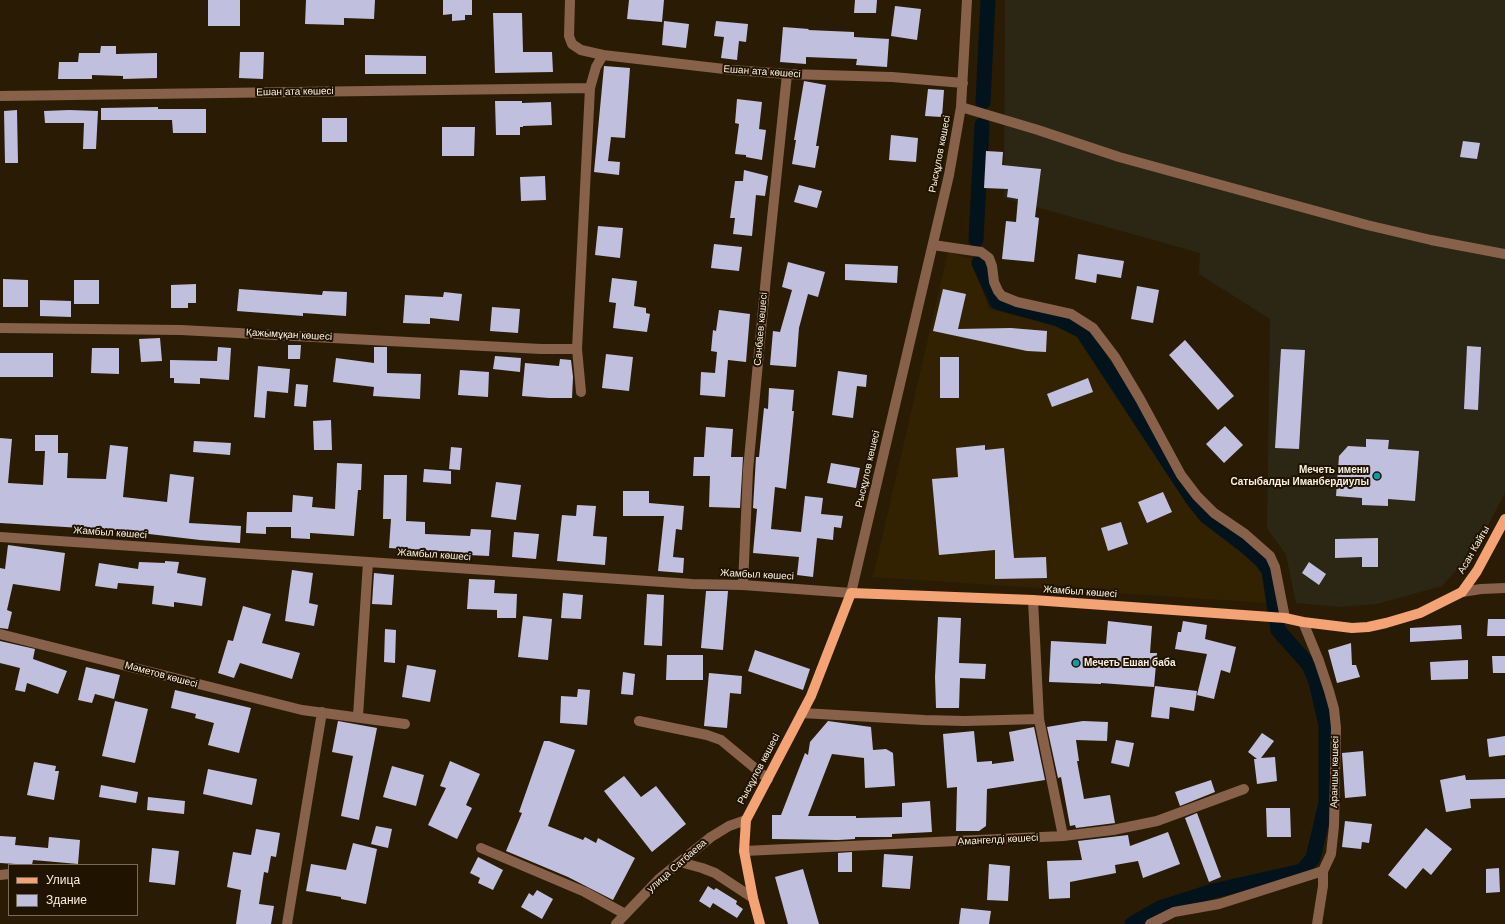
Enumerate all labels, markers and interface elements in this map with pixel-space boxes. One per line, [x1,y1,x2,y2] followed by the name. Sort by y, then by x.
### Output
[723,63,801,81] street label: Ешан ата көшесі
[256,85,334,99] street label: Ешан ата көшесі
[927,114,953,194] street label: Рысқұлов көшесі
[752,292,770,366] street label: Санбаев көшесі
[246,327,332,343] street label: Қажымұқан көшесі
[853,429,883,509] street label: Рысқұлов көшесі
[1230,464,1369,488] place label: Мечеть имени Сатыбалды Иманбердиулы
[1372,471,1382,481] marker: Мечеть имени Сатыбалды Иманбердиулы
[73,524,147,542] street label: Жамбыл көшесі
[1455,524,1493,576] street label: Асан Кайгы
[397,546,471,564] street label: Жамбыл көшесі
[720,567,794,583] street label: Жамбыл көшесі
[1043,583,1117,601] street label: Жамбыл көшесі
[1084,657,1176,669] place label: Мечеть Ешан баба
[1071,658,1081,668] marker: Мечеть Ешан баба
[123,660,199,690] street label: Мәметов көшесі
[735,731,783,807] street label: Рысқұлов көшесі
[1328,736,1342,808] street label: Араншы көшесі
[957,832,1039,848] street label: Амангелді көшесі
[645,837,709,895] street label: улица Сатбаева
[8,864,138,916] legend
[46,873,80,887] text: Улица
[46,893,87,907] text: Здание

